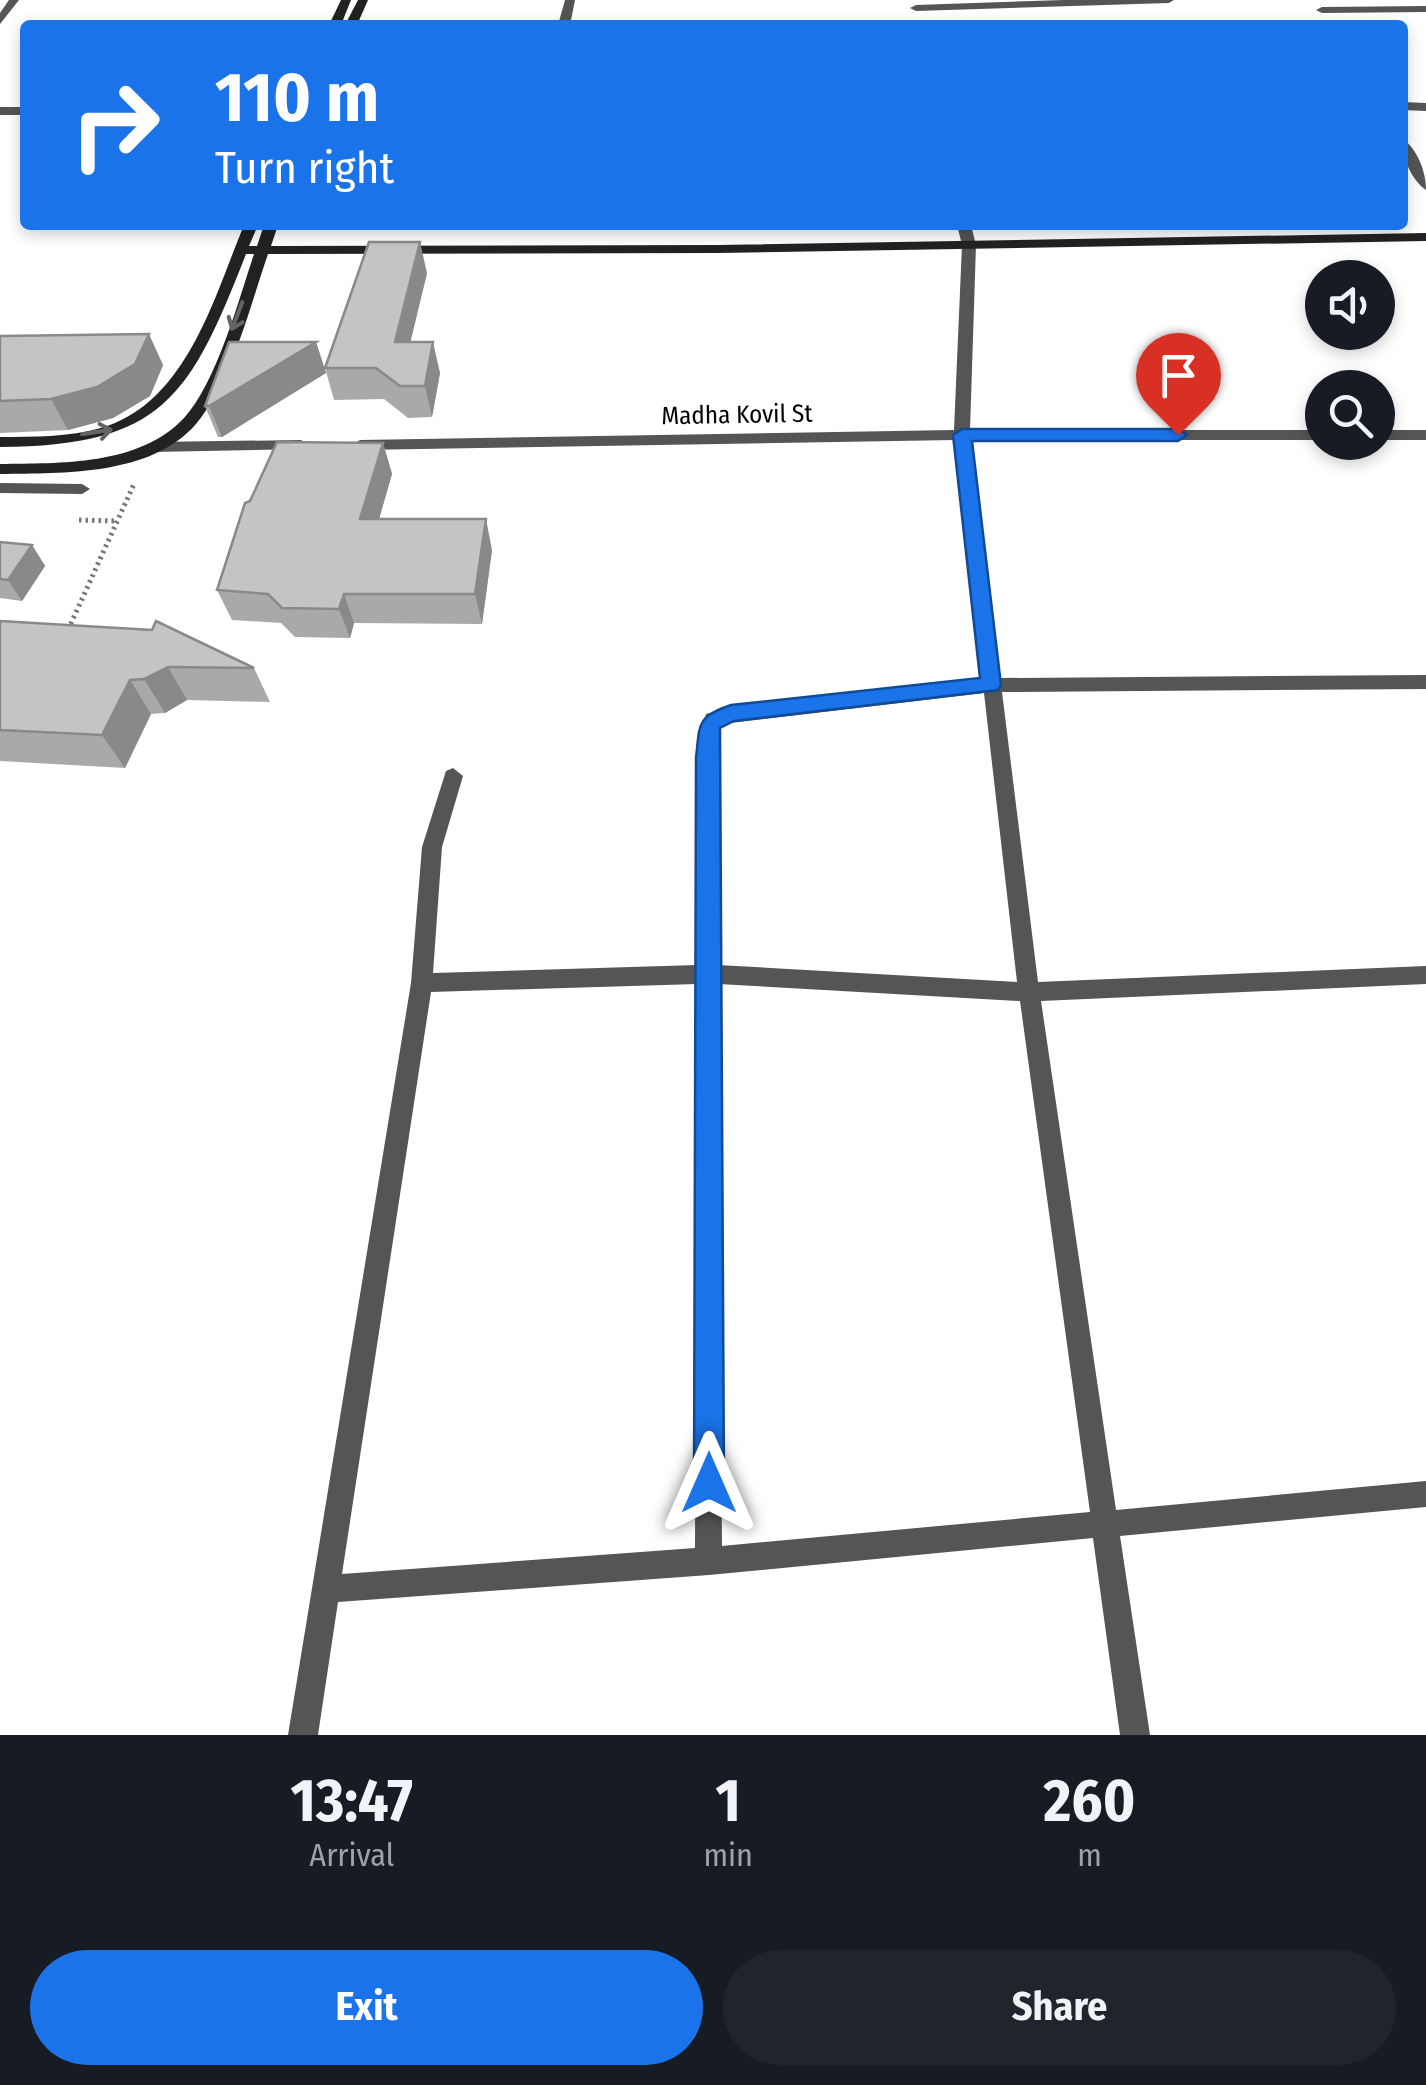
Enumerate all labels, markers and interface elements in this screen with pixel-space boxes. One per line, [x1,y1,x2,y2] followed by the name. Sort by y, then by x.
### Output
[215,56,379,140] text: 110 m
[50,60,180,190] icon: right
[215,141,394,195] text: Turn right
[1305,260,1395,460] map controls
[1305,260,1395,350] button: sound
[227,300,245,331] one-way arrow
[1136,333,1221,436] pin
[1151,348,1206,403] icon: arrive
[1305,370,1395,460] button: search
[661,399,814,431] street label: Madha Kovil St
[80,422,113,441] one-way arrow
[657,1431,761,1535] position arrow
[291,1765,413,1837] text: 13:47
[716,1765,741,1837] text: 1
[1044,1765,1135,1837] text: 260
[309,1836,394,1874] text: Arrival
[703,1836,753,1874] text: min
[1077,1836,1102,1874] text: m
[30,1950,703,2065] button: Exit
[723,1950,1396,2065] button: Share

